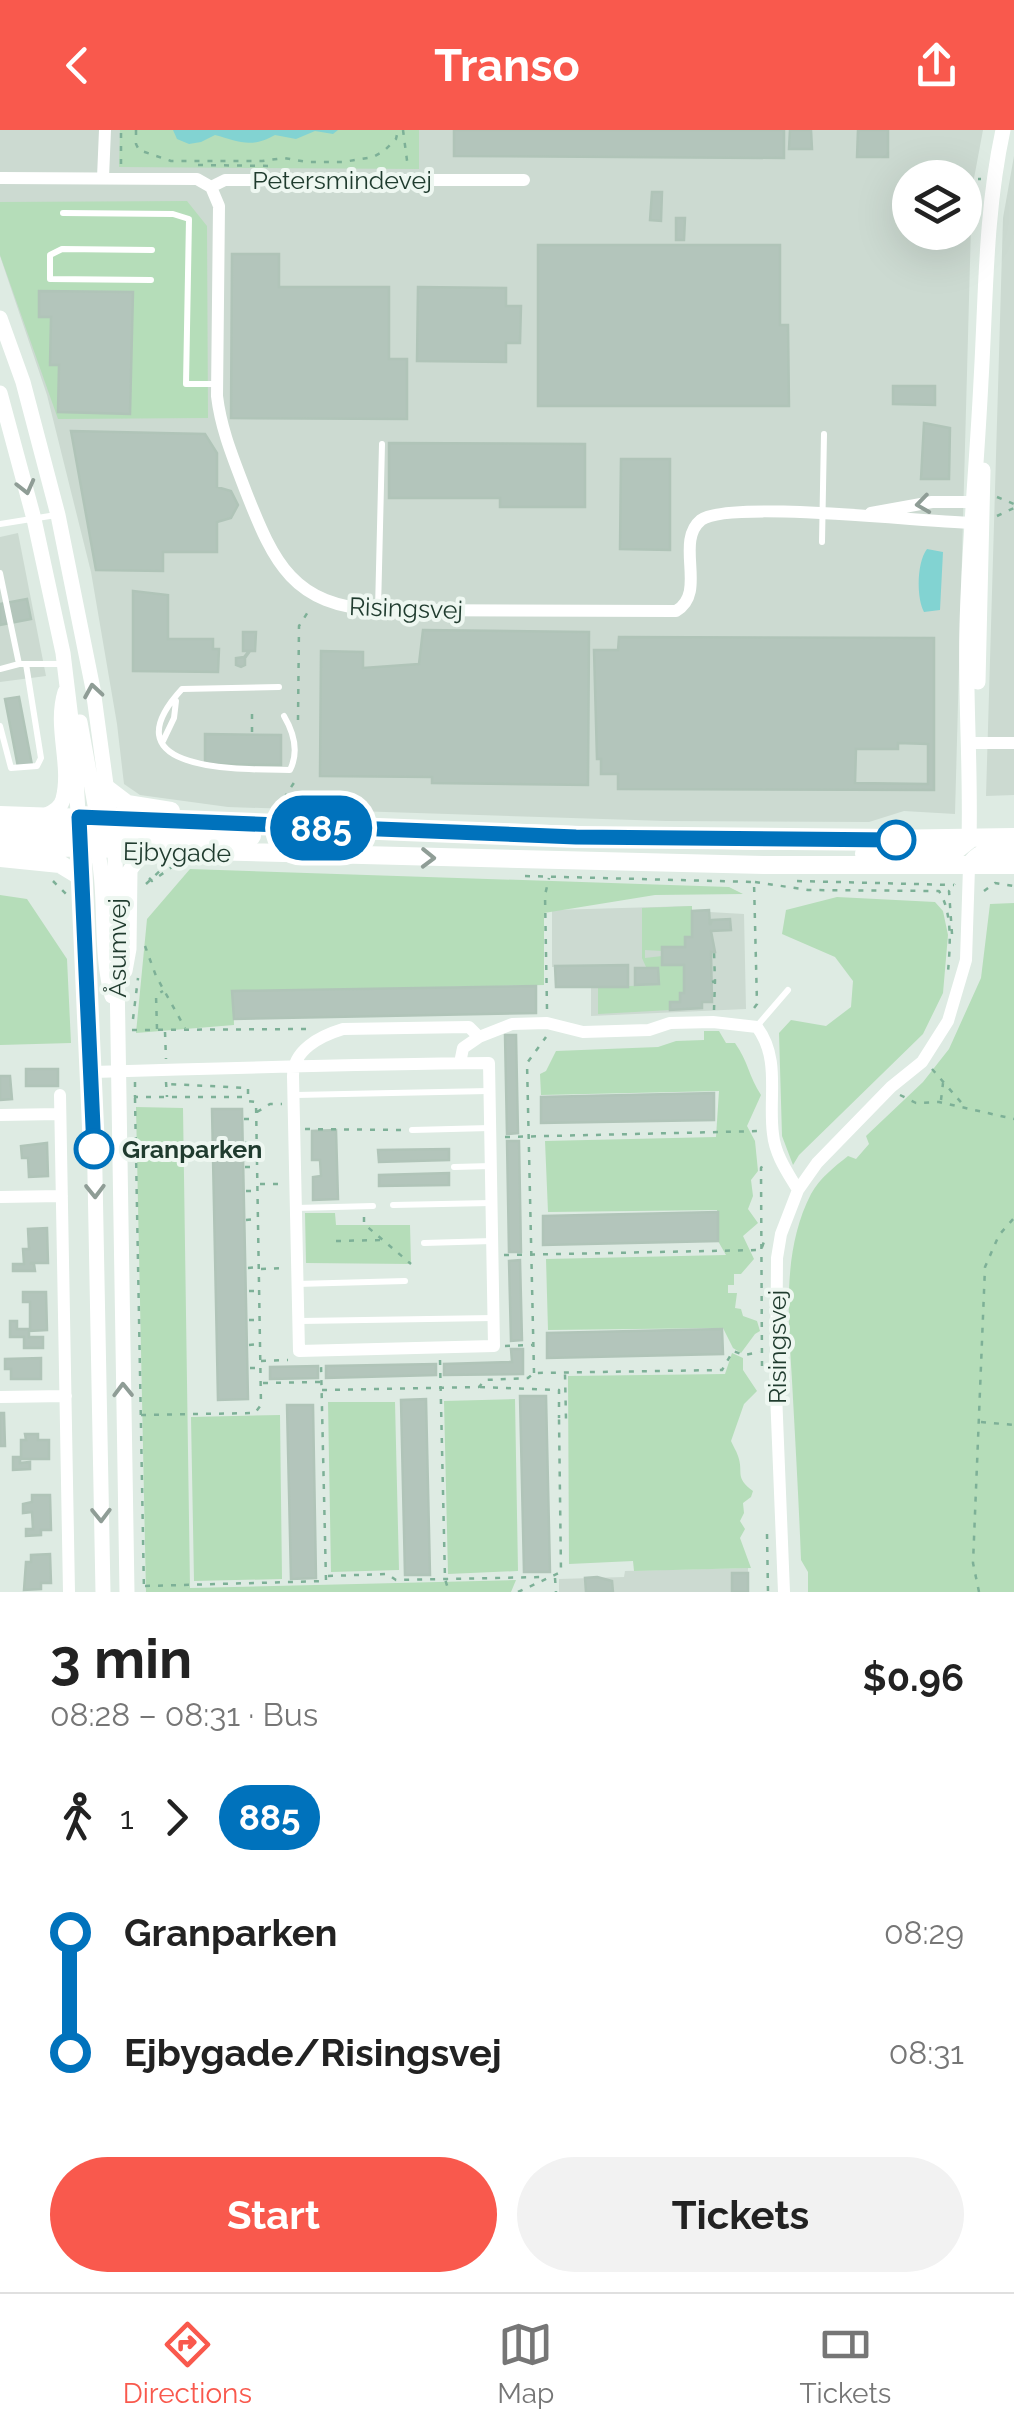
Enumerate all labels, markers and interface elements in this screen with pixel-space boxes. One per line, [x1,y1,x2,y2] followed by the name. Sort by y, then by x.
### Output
[50,38,105,93] icon: back
[909,38,964,93] icon: share
[434,39,580,92] text: Transo
[892,160,982,250] map controls
[892,160,982,250] button: layers
[252,165,432,195] street label: Petersmindevej
[14,478,35,495] one-way arrow
[915,493,931,514] one-way arrow
[348,591,464,625] street label: Risingsvej
[83,683,104,699] one-way arrow
[264,796,378,860] line badge: 885
[290,808,352,849] text: 885
[877,821,915,859] unlabelled marker
[123,836,231,868] street label: Ejbygade
[421,847,437,868] one-way arrow
[102,898,132,998] street label: Åsumvej
[75,1130,113,1168] marker: Granparken
[122,1134,262,1164] place label: Granparken
[84,1184,106,1199] one-way arrow
[762,1290,792,1404] street label: Risingsvej
[112,1381,134,1396] one-way arrow
[91,1508,112,1524] one-way arrow
[50,1626,192,1691] text: 3 min
[863,1655,964,1700] text: $0.96
[50,1696,318,1733] text: 08:28 – 08:31 · Bus
[50,1790,105,1845] icon: walk
[149,1790,204,1845] icon: forward
[239,1797,300,1838] text: 885
[120,1799,134,1836] text: 1
[124,1910,337,1955] text: Granparken
[884,1914,964,1951] text: 08:29
[124,2030,502,2075] text: Ejbygade/Risingsvej
[889,2034,964,2071] text: 08:31
[50,2157,497,2272] button: Start
[517,2157,964,2272] button: Tickets
[123,2317,252,2410] tab: Directions
[497,2317,554,2410] tab: Map
[799,2317,891,2410] tab: Tickets

